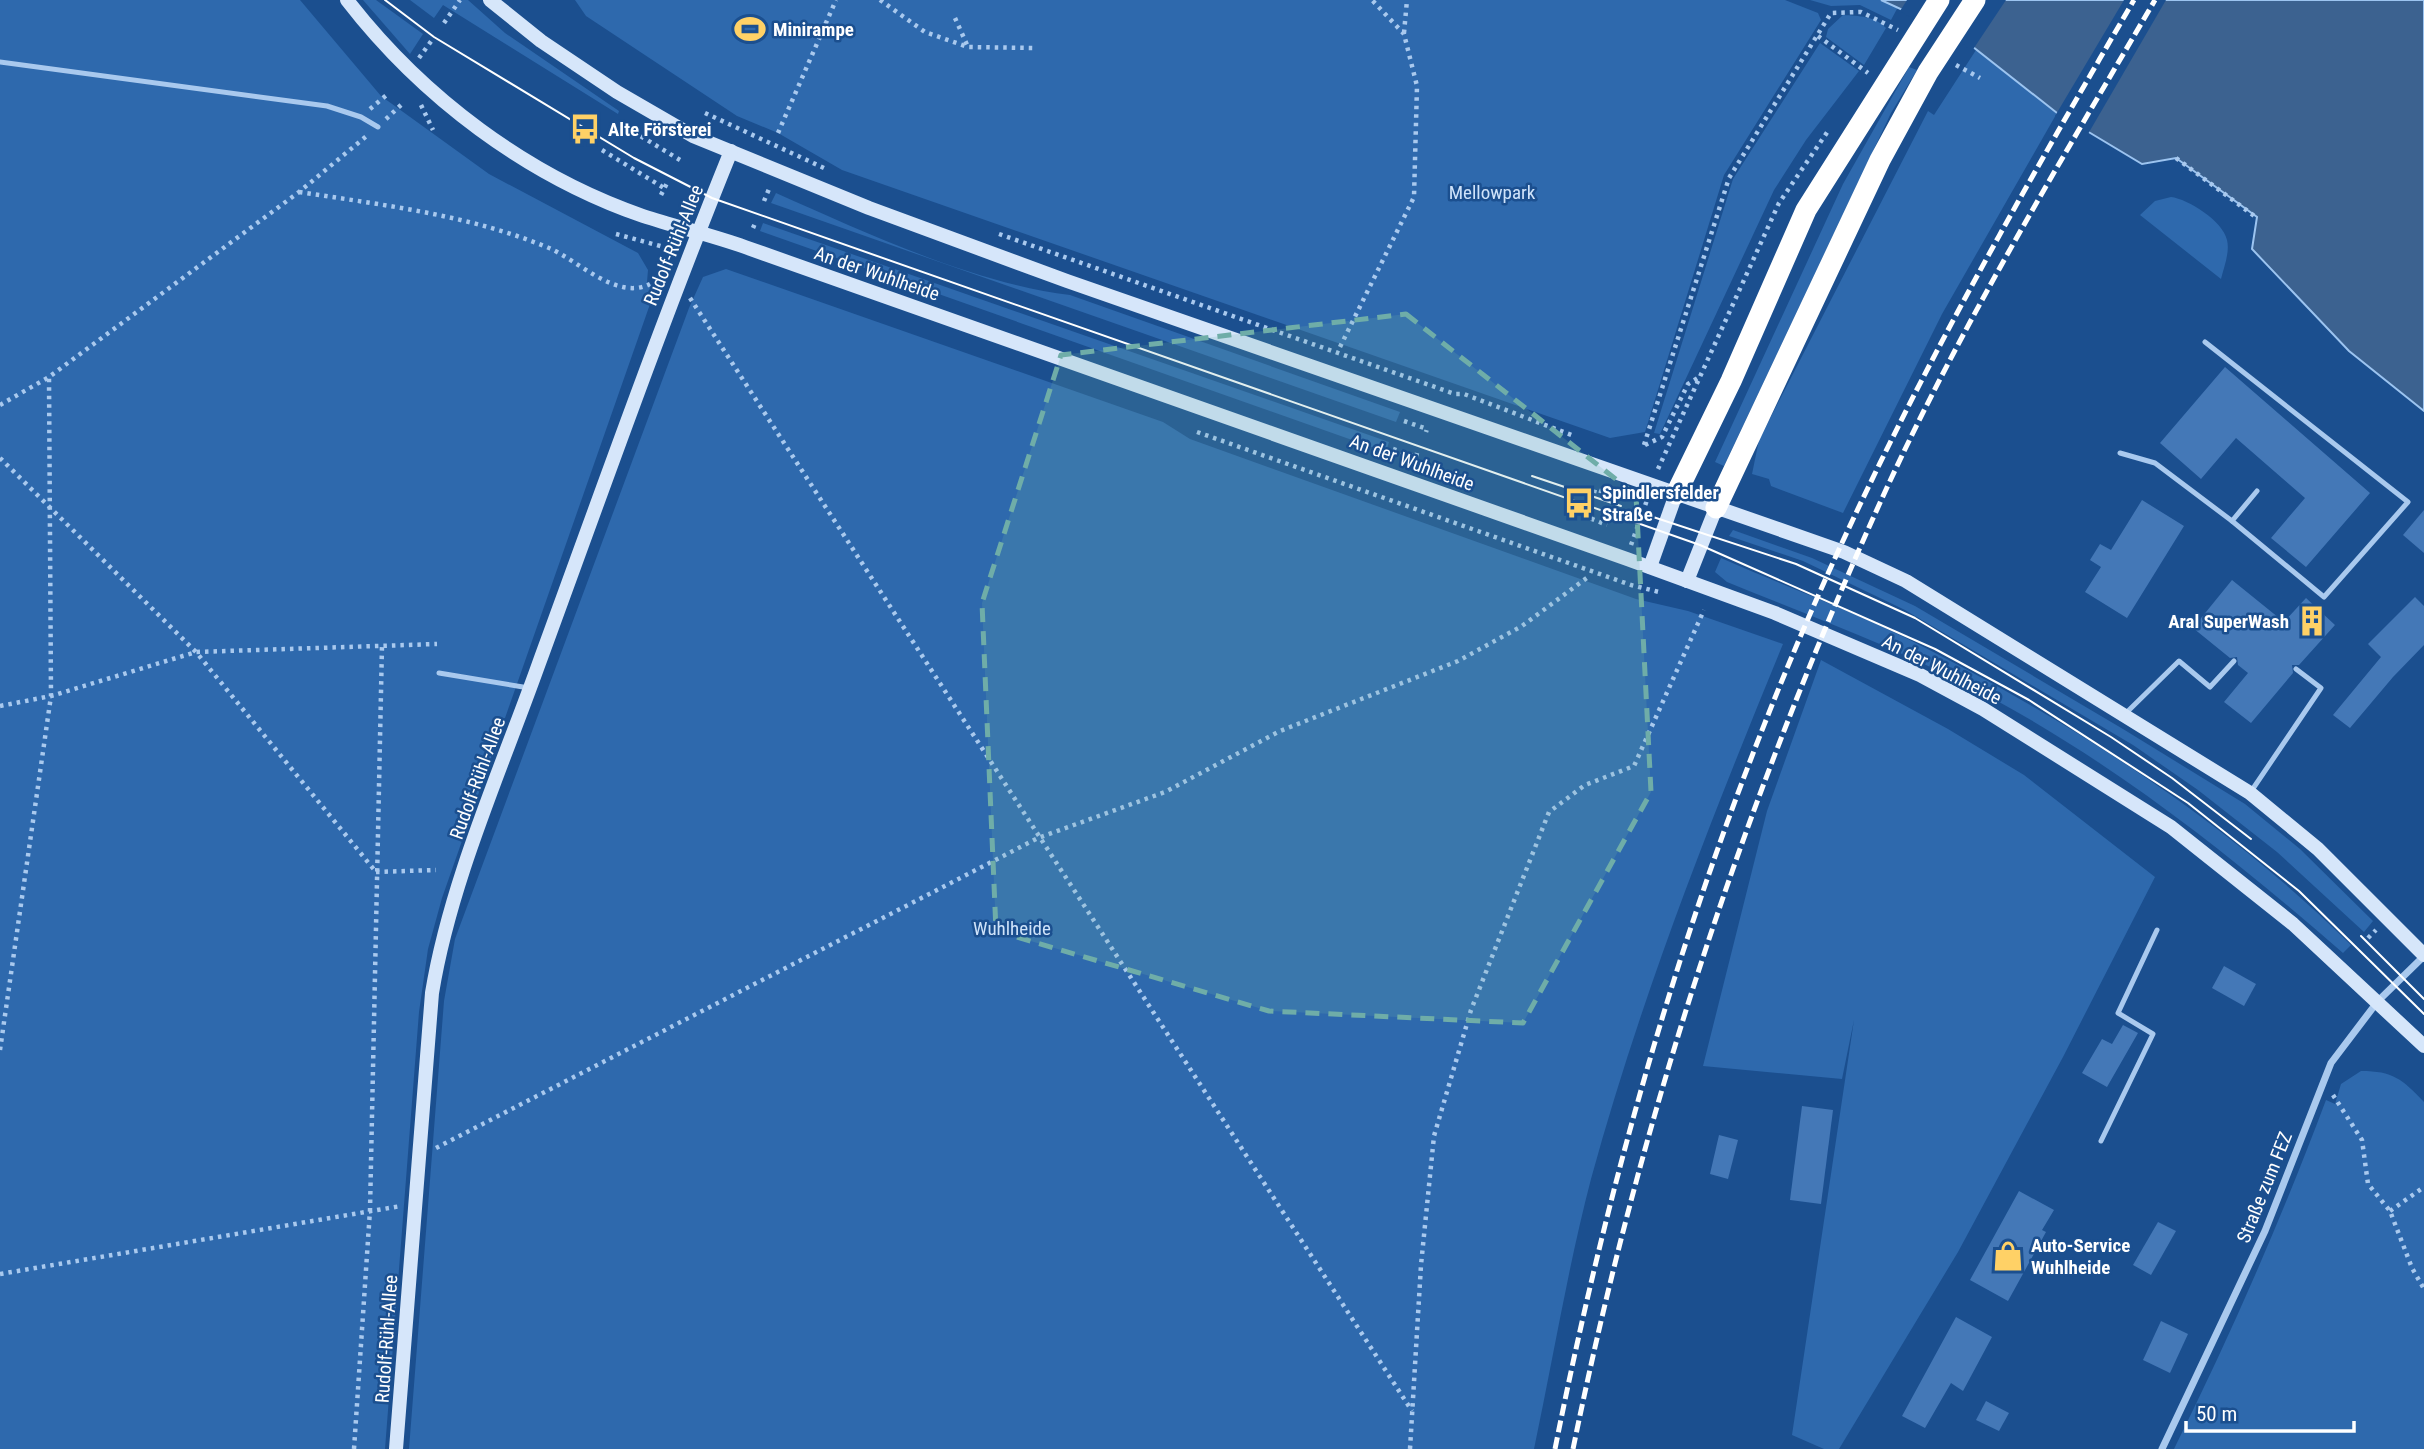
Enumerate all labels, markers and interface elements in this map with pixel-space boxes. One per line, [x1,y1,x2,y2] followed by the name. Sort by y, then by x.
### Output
[733,12,767,46] sports icon: Minirampe
[773,18,854,41] place label: Minirampe
[568,112,602,146] bus stop icon: Alte Försterei
[608,118,712,141] place label: Alte Försterei
[639,181,708,309] street label: Rudolf-Rühl-Allee
[1449,181,1536,204] park label: Mellowpark
[811,241,943,306] street label: An der Wuhlheide
[1346,429,1477,496] street label: An der Wuhlheide
[1602,481,1719,526] place label: Spindlersfelder Straße
[1562,486,1596,520] bus stop icon: Spindlersfelder Straße
[2295,604,2329,638] building icon: Aral SuperWash
[2168,610,2289,633] place label: Aral SuperWash
[1878,630,2005,709] street label: An der Wuhlheide
[445,714,510,842] street label: Rudolf-Rühl-Allee
[973,917,1051,940] park label: Wuhlheide
[2232,1128,2297,1246] street label: Straße zum FEZ
[2031,1234,2130,1279] place label: Auto-Service Wuhlheide
[1991,1239,2025,1273] shop icon: Auto-Service Wuhlheide
[371,1274,402,1404] street label: Rudolf-Rühl-Allee
[2186,1390,2354,1434] scale bar
[2196,1402,2237,1426] text: 50 m

